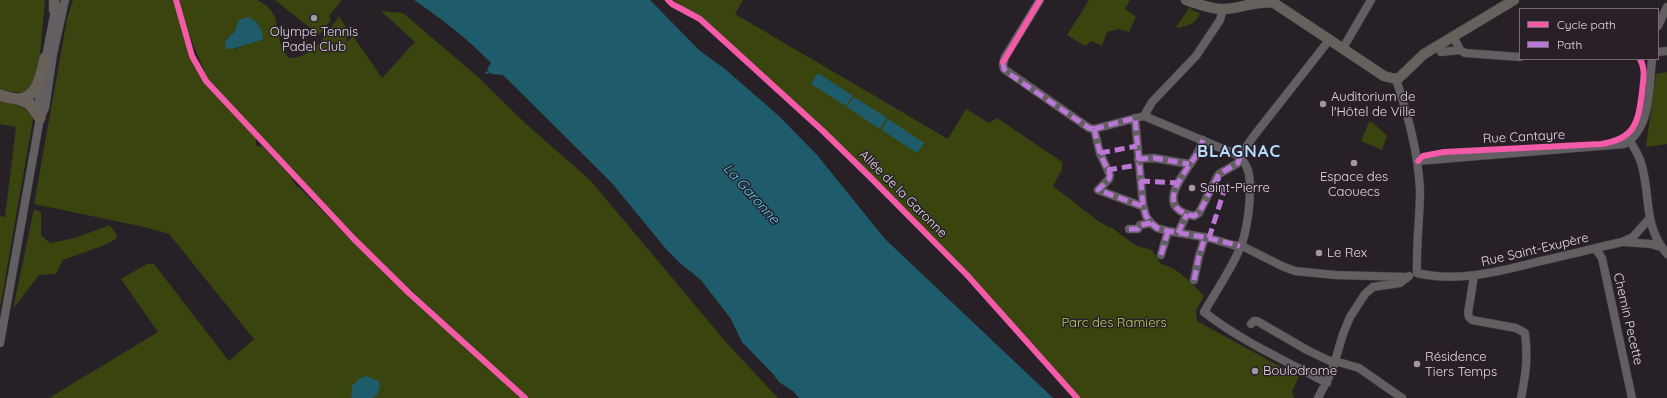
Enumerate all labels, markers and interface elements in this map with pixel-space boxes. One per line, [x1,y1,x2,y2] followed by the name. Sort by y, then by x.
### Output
[1519,8,1659,60] legend
[309,13,319,23] marker: Olympe Tennis Padel Club
[1557,17,1616,32] text: Cycle path
[270,24,358,55] place label: Olympe Tennis Padel Club
[1557,37,1582,52] text: Path
[1331,89,1415,120] place label: Auditorium de l'Hôtel de Ville
[1318,99,1328,109] marker: Auditorium de l'Hôtel de Ville
[1482,127,1566,147] street label: Rue Cantayre
[1197,142,1281,162] district label: BLAGNAC
[856,147,950,241] street label: Allée de la Garonne
[1349,158,1359,168] marker: Espace des Caouecs
[719,160,783,228] water label: La Garonne
[1320,169,1388,200] place label: Espace des Caouecs
[1200,180,1270,196] place label: Saint-Pierre
[1187,183,1197,193] marker: Saint-Pierre
[1480,230,1590,270] street label: Rue Saint-Exupère
[1327,245,1367,261] place label: Le Rex
[1314,248,1324,258] marker: Le Rex
[1610,271,1646,367] street label: Chemin Pecette
[1061,315,1167,331] park label: Parc des Ramiers
[1425,349,1497,380] place label: Résidence Tiers Temps
[1412,359,1422,369] marker: Résidence Tiers Temps
[1263,363,1337,379] place label: Boulodrome
[1250,366,1260,376] marker: Boulodrome

